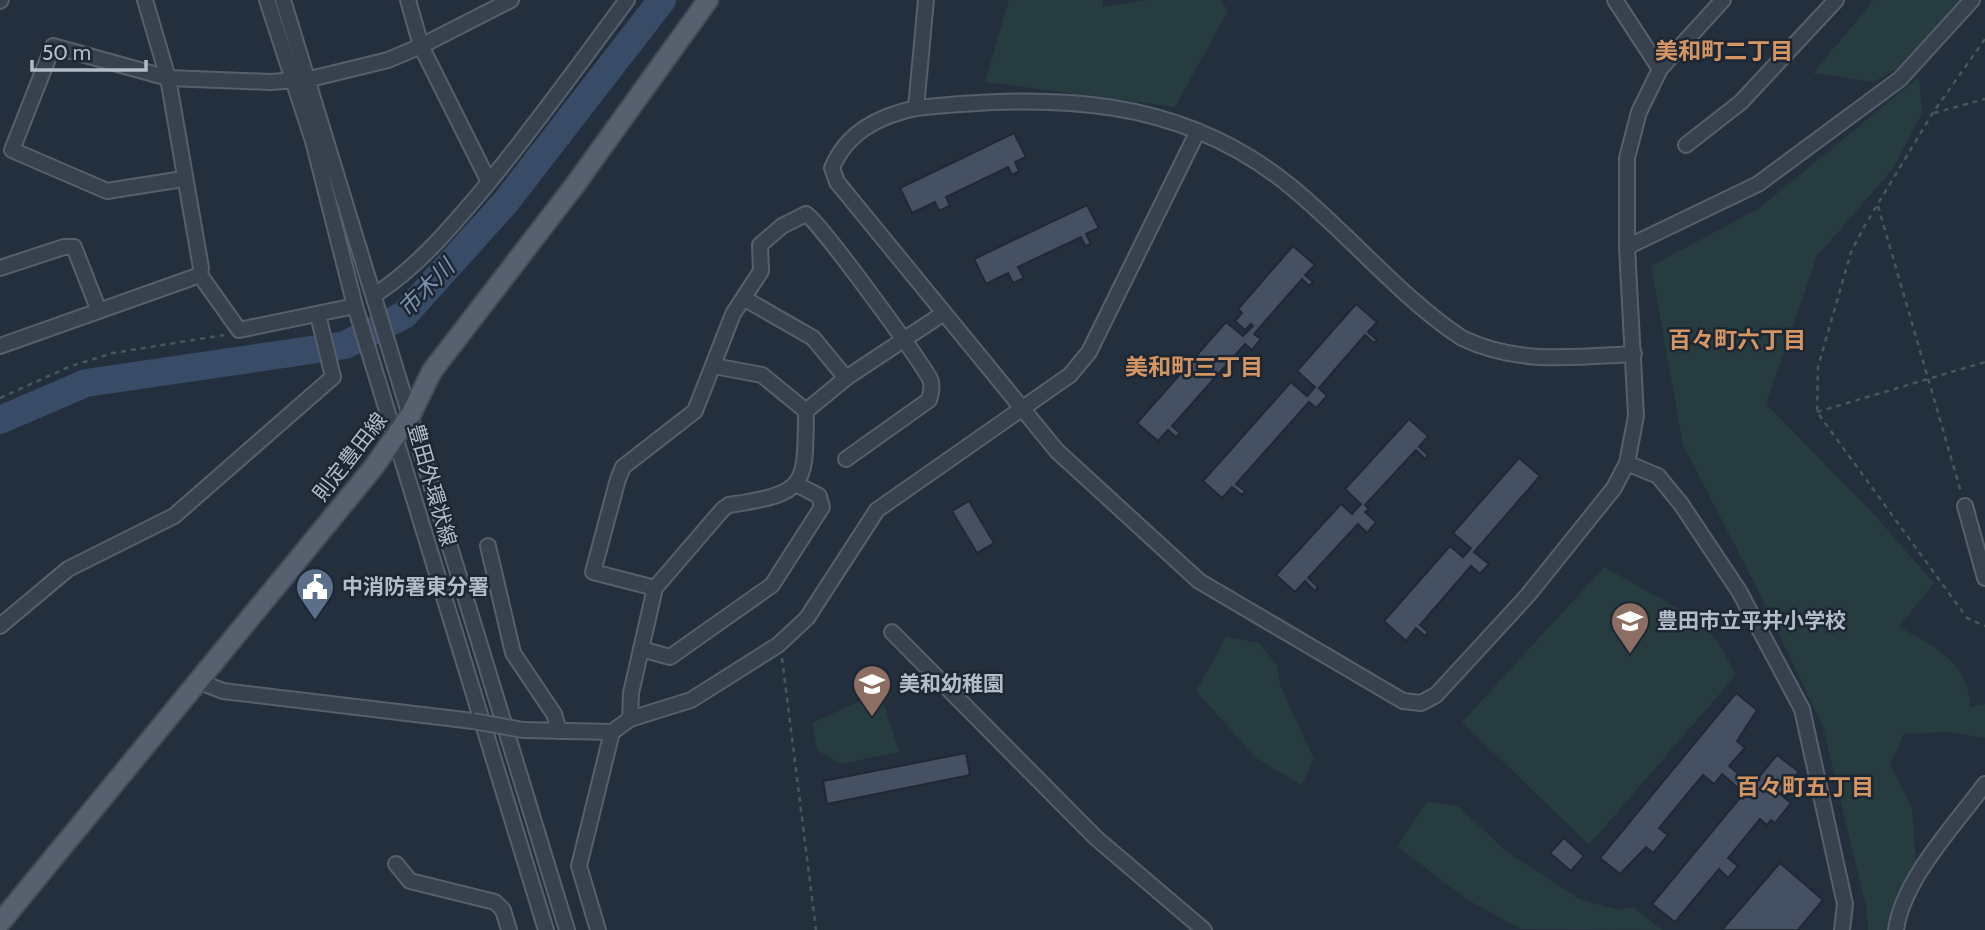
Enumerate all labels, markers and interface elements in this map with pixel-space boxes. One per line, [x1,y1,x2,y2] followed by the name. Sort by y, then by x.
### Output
[32,28,145,72] scale bar
[1655,37,1793,65] district label: 美和町二丁目
[42,40,91,65] text: 50 m
[392,251,462,323] water label: 市木川
[1668,326,1806,354] district label: 百々町六丁目
[1125,353,1263,381] district label: 美和町三丁目
[307,408,392,506] street label: 則定豊田線
[403,421,462,549] street label: 豊田外環状線
[294,566,336,621] public building icon: 中消防署東分署
[342,574,489,599] place label: 中消防署東分署
[1609,600,1651,655] school or university icon: 豊田市立平井小学校
[1657,608,1846,633] place label: 豊田市立平井小学校
[851,663,893,718] school or university icon: 美和幼稚園
[899,671,1004,696] place label: 美和幼稚園
[1736,773,1874,801] district label: 百々町五丁目

